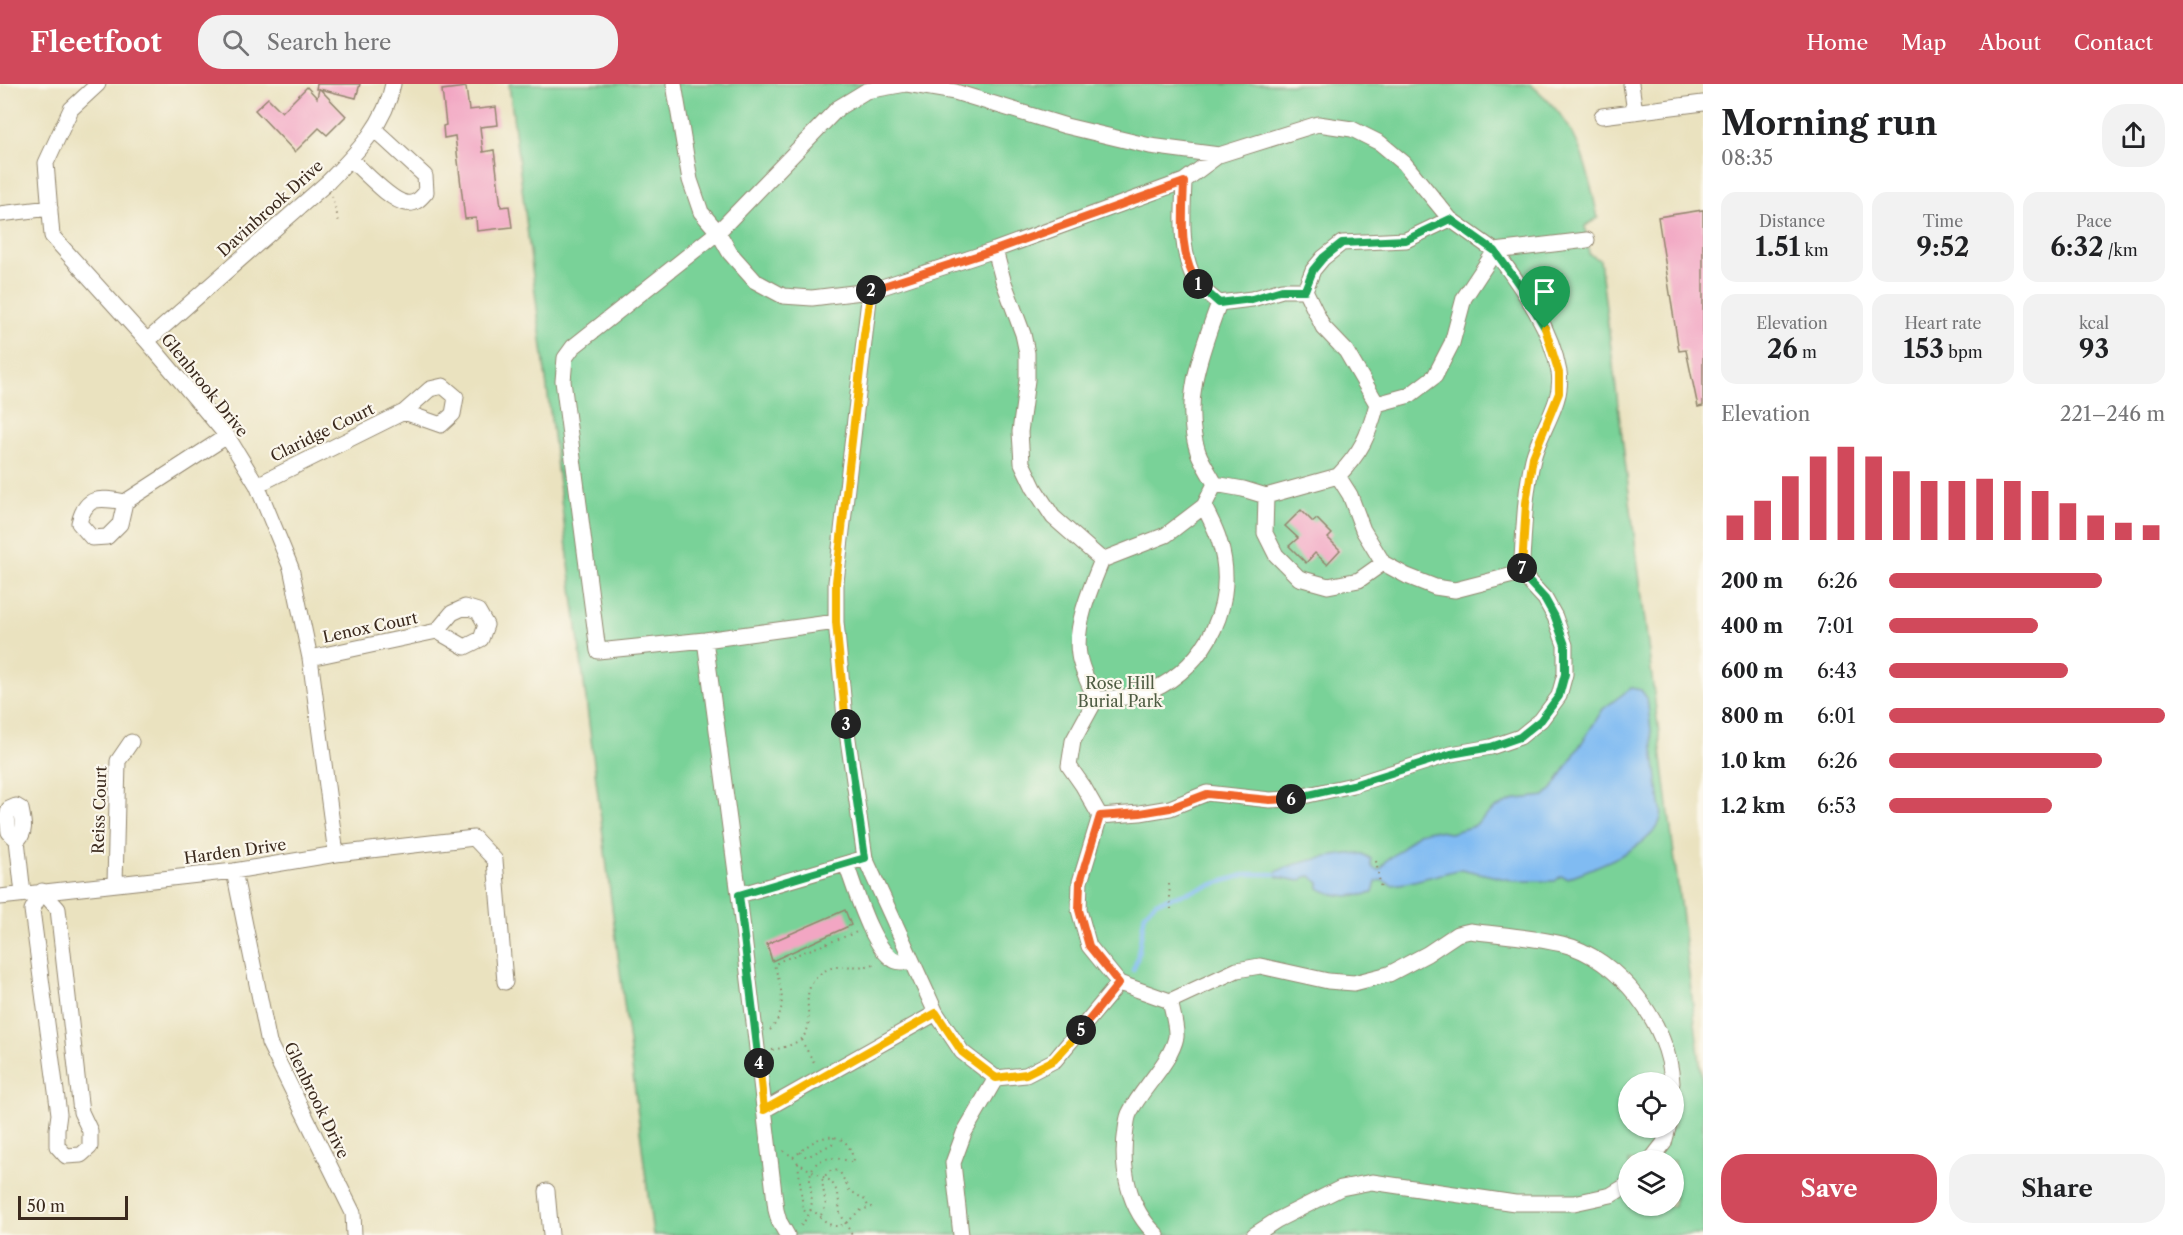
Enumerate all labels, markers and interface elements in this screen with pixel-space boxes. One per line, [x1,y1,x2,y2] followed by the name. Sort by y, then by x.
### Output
[198,15,618,69] search box
[30,25,162,59] text: Fleetfoot
[219,26,252,59] icon: search
[267,29,391,56] text: Search here
[1807,30,1868,55] text: Home
[1901,30,1946,55] text: Map
[1979,30,2041,55] text: About
[2074,30,2153,55] text: Contact
[1721,103,1937,144] text: Morning run
[2102,104,2165,167] button: share
[1721,146,1773,170] text: 08:35
[213,155,327,261] street label: Davinbrook Drive
[1759,211,1825,231] text: Distance
[1923,211,1963,231] text: Time
[2076,211,2112,231] text: Pace
[1755,231,1800,263] text: 1.51
[1917,231,1969,263] text: 9:52
[2050,231,2104,263] text: 6:32
[1800,240,1829,260] text: km
[2104,240,2138,260] text: /km
[1519,266,1570,328] pin
[1183,269,1213,299] pin: 1
[1194,274,1202,294] text: 1
[856,275,886,305] pin: 2
[1528,275,1561,308] icon: arrive
[866,280,876,300] text: 2
[1756,313,1828,333] text: Elevation
[1904,313,1982,333] text: Heart rate
[2079,313,2109,333] text: kcal
[157,329,253,441] street label: Glenbrook Drive
[1767,333,1798,365] text: 26
[1903,333,1944,365] text: 153
[2079,333,2109,365] text: 93
[1798,342,1817,362] text: m
[1944,342,1983,362] text: bpm
[267,398,377,466] street label: Claridge Court
[1721,402,1810,426] text: Elevation
[2060,402,2165,426] text: 221–246 m
[1507,553,1537,583] pin: 7
[1518,558,1526,578] text: 7
[1721,569,1783,593] text: 200 m
[1817,569,1858,593] text: 6:26
[321,607,420,647] street label: Lenox Court
[1721,614,1783,638] text: 400 m
[1817,614,1854,638] text: 7:01
[1721,659,1783,683] text: 600 m
[1817,659,1857,683] text: 6:43
[1078,673,1163,711] park label: Rose Hill Burial Park
[1721,704,1784,728] text: 800 m
[1817,704,1855,728] text: 6:01
[831,709,861,739] pin: 3
[841,714,851,734] text: 3
[1721,749,1786,773] text: 1.0 km
[1817,749,1858,773] text: 6:26
[87,765,111,854] street label: Reiss Court
[1276,784,1306,814] pin: 6
[1286,789,1296,809] text: 6
[1721,794,1785,818] text: 1.2 km
[1817,794,1856,818] text: 6:53
[183,834,287,868] street label: Harden Drive
[1066,1015,1096,1045] pin: 5
[1077,1020,1085,1040] text: 5
[280,1038,354,1162] street label: Glenbrook Drive
[744,1048,774,1078] pin: 4
[754,1053,764,1073] text: 4
[1618,1072,1684,1216] map controls
[1618,1072,1684,1138] button: locate
[1618,1150,1684,1216] button: layers
[1721,1154,1937,1223] button: Save
[1949,1154,2165,1223] button: Share
[18,1193,128,1220] scale bar
[27,1196,65,1216] text: 50 m

